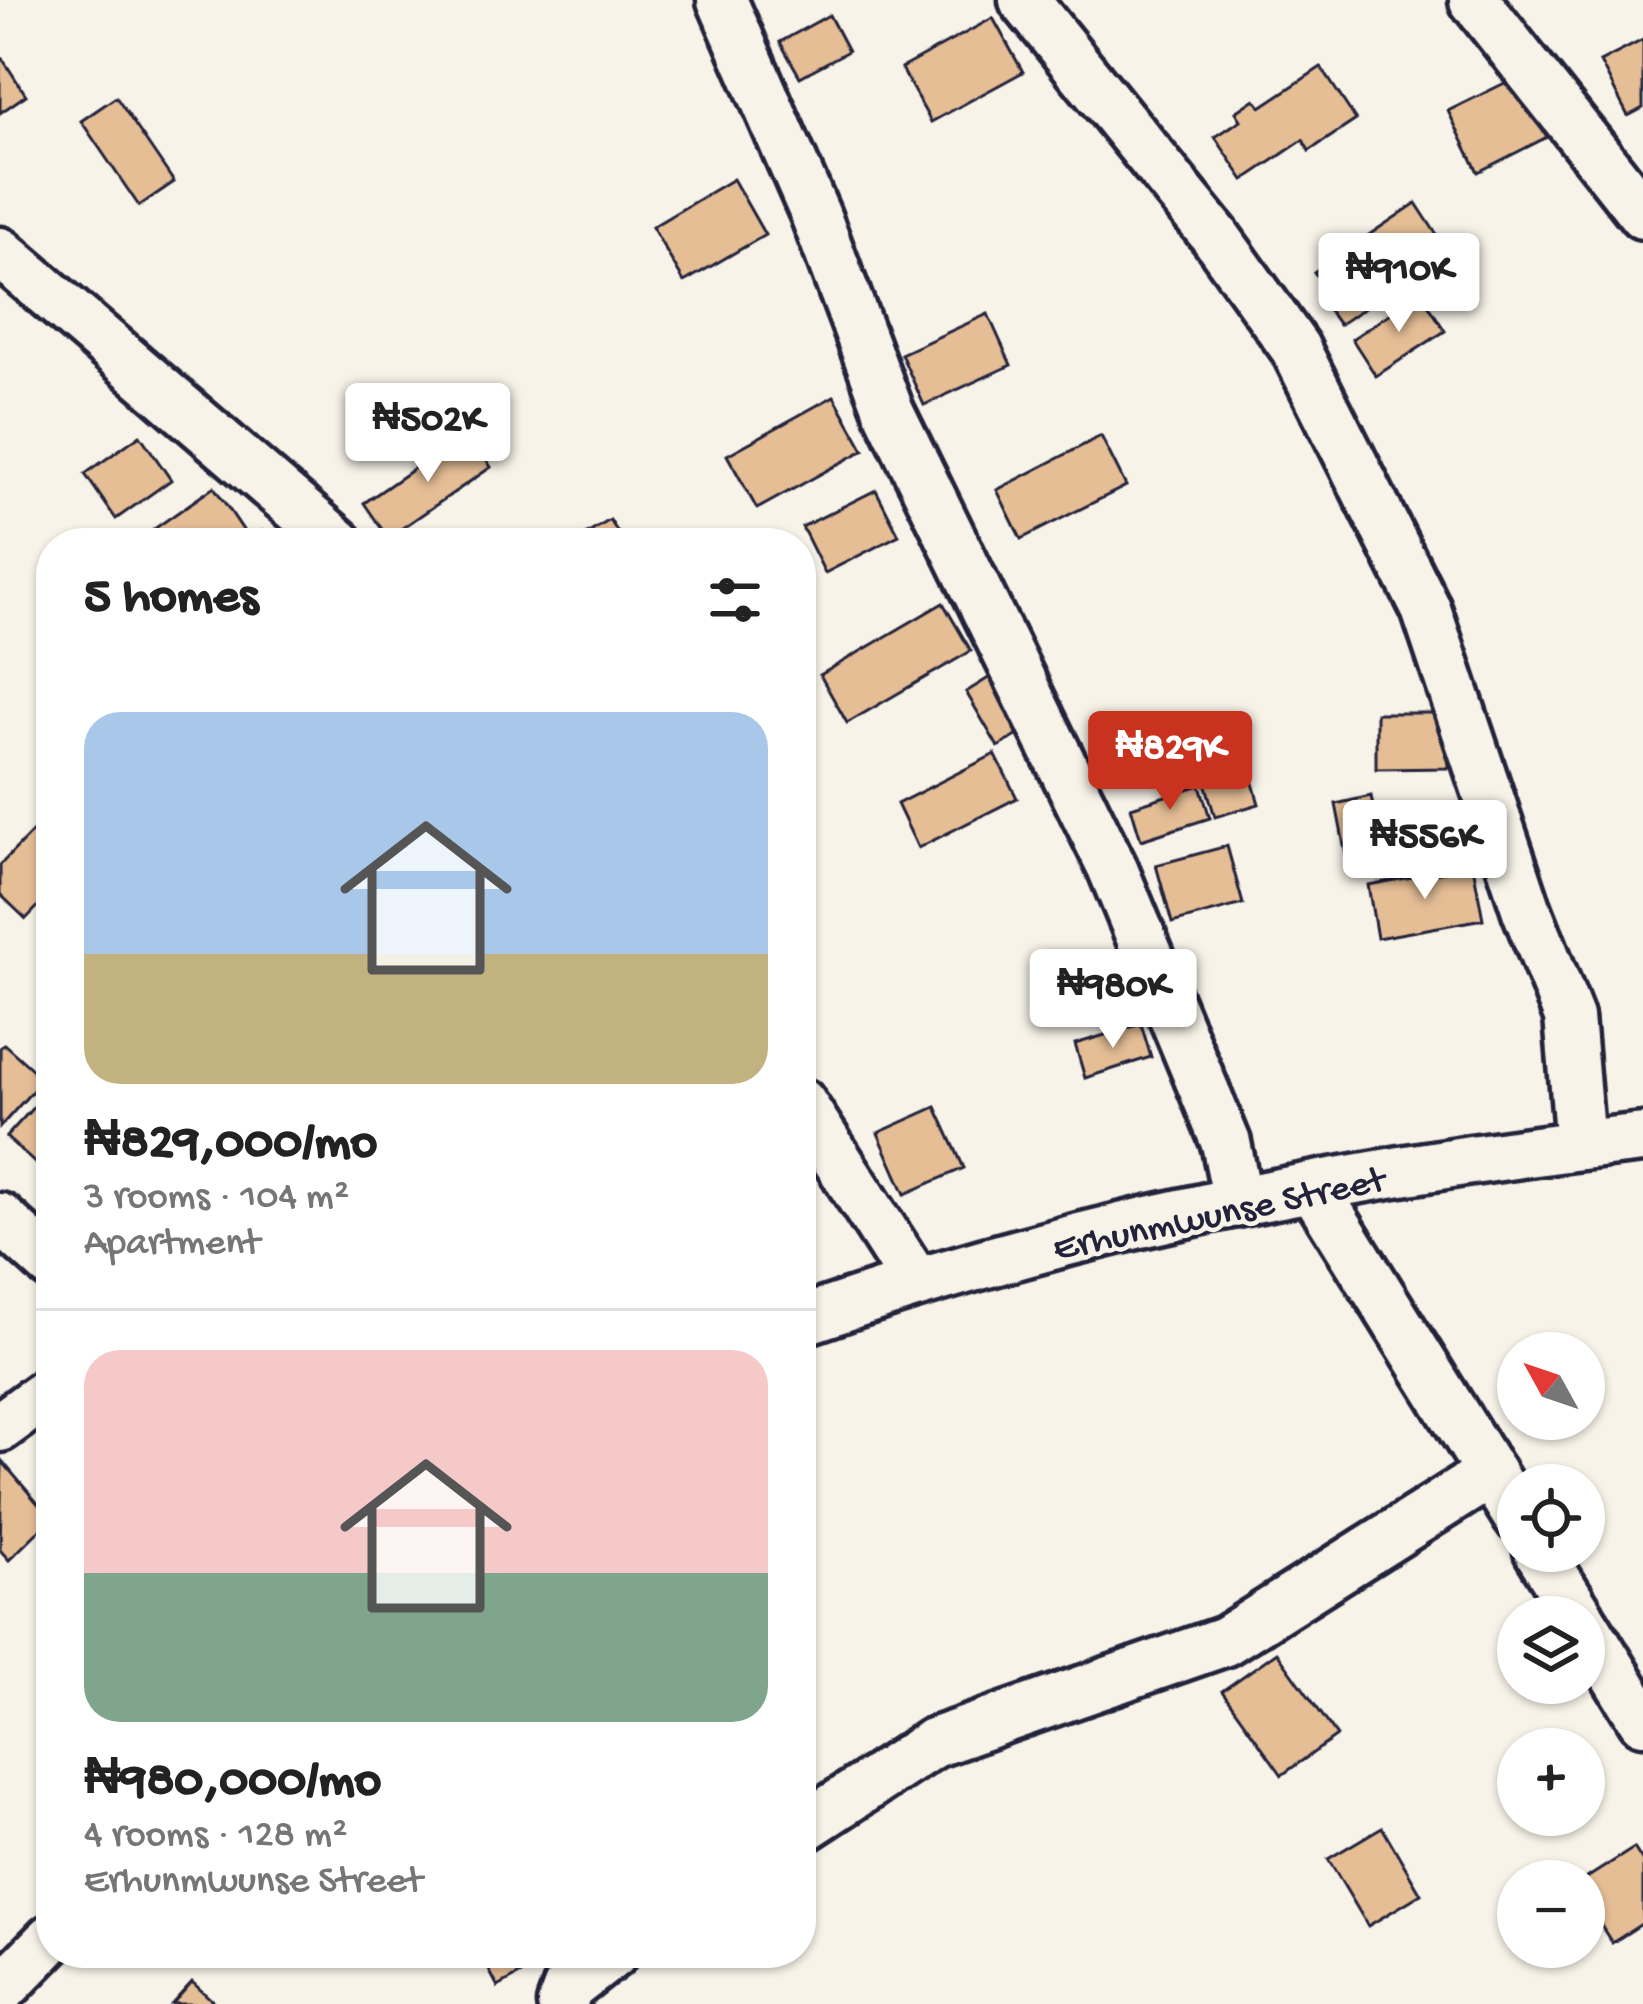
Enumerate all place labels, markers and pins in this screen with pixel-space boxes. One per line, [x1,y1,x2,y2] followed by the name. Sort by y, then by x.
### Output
[1315,233,1483,335] pin: ₦910K
[344,383,512,485] pin: ₦502K
[1086,711,1254,813] pin: ₦829K
[1341,800,1509,902] pin: ₦556K
[1029,949,1197,1051] pin: ₦980K

